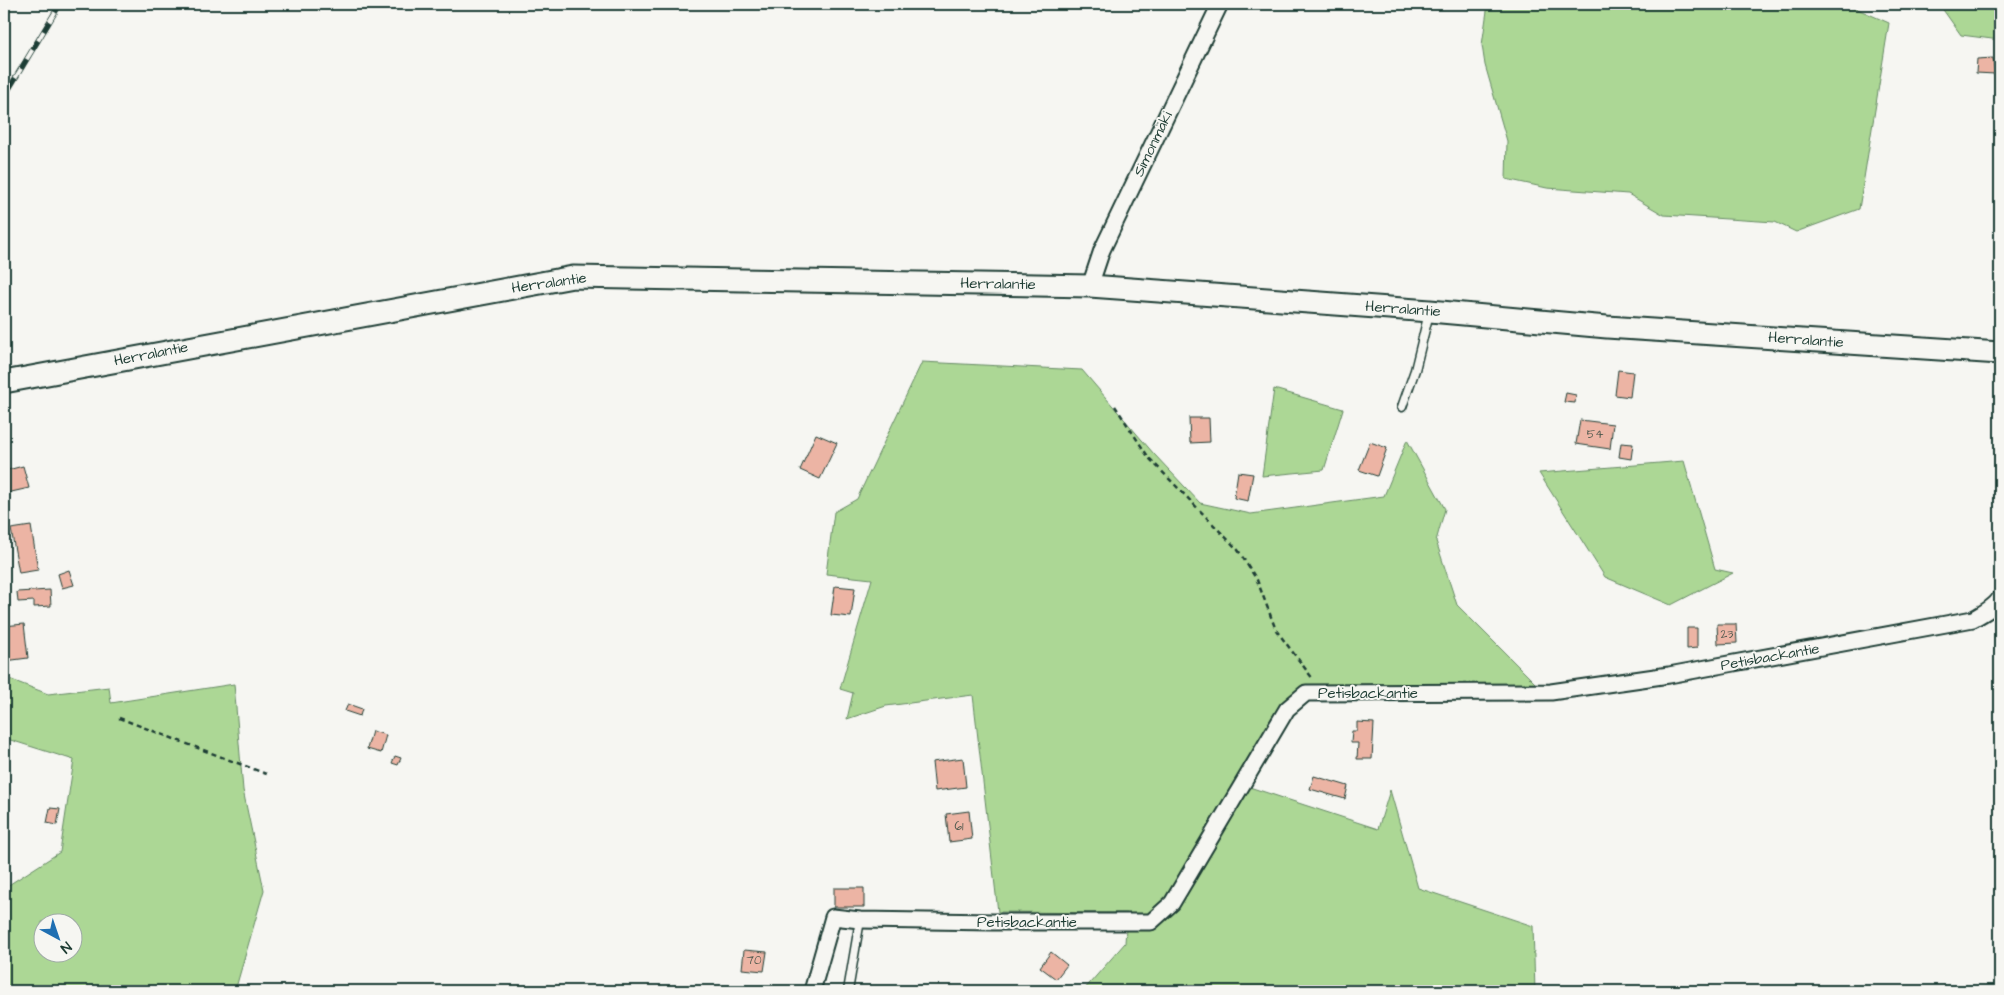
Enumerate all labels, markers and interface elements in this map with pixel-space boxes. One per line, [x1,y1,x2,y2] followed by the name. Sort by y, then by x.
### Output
[1128,107,1178,180] street label: Simonmäki
[510,267,588,299] street label: Herralantie
[960,273,1036,295] street label: Herralantie
[1365,296,1441,322] street label: Herralantie
[1768,327,1844,353] street label: Herralantie
[112,337,190,371] street label: Herralantie
[1587,426,1603,443] house number: 54
[1721,626,1733,643] house number: 23
[1719,638,1821,676] street label: Petisbackantie
[1318,683,1418,704] street label: Petisbackantie
[954,818,964,835] house number: 61
[32,912,82,962] north arrow
[977,912,1077,933] street label: Petisbackantie
[56,937,76,958] text: N
[747,952,762,969] house number: 70

